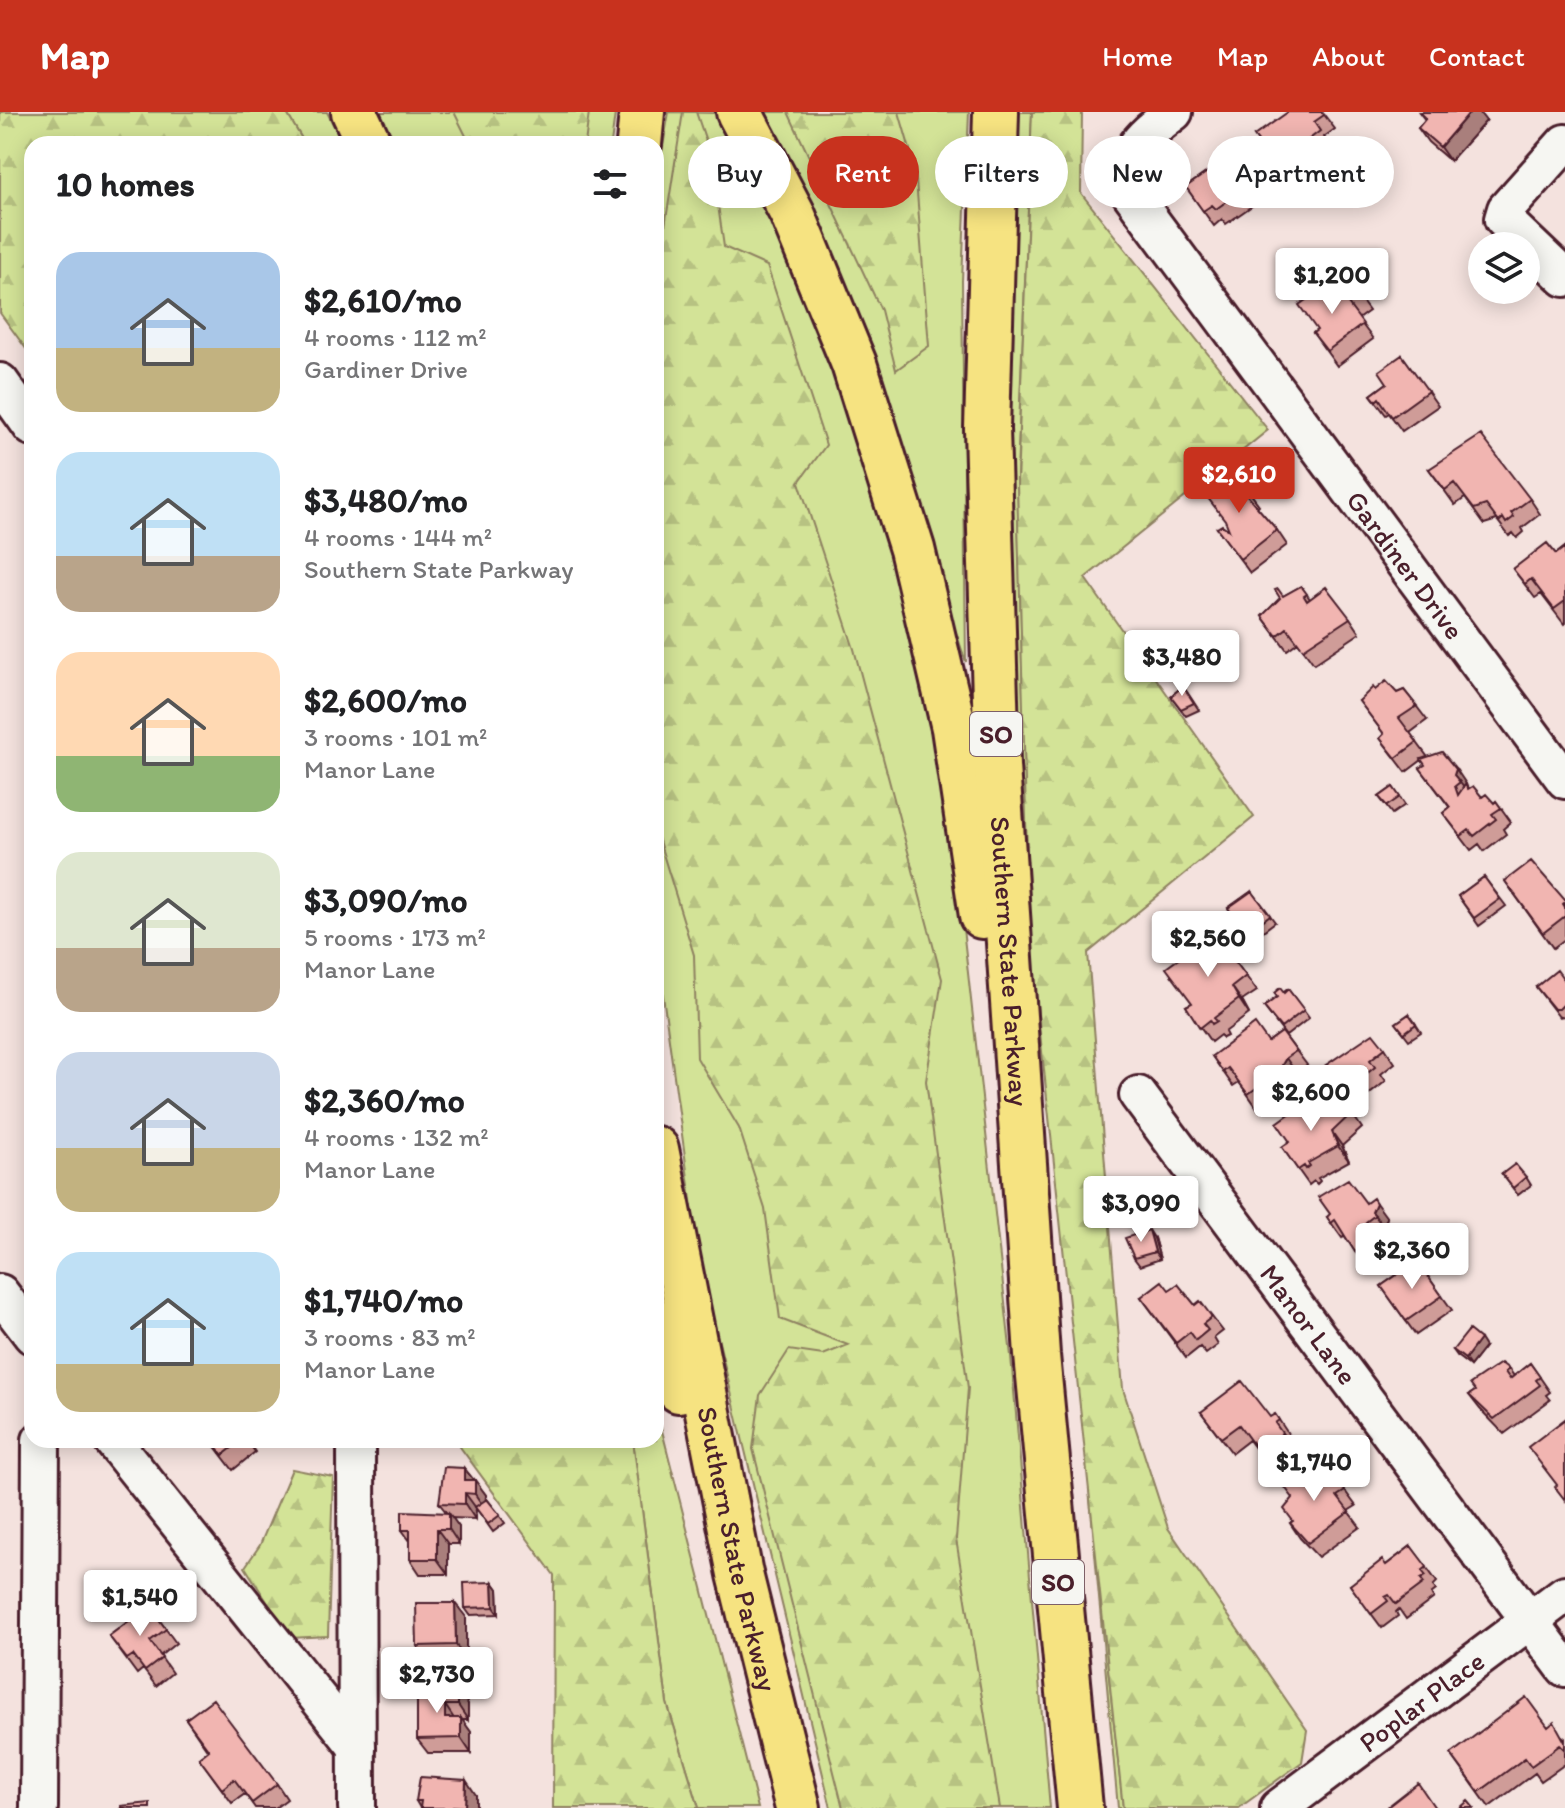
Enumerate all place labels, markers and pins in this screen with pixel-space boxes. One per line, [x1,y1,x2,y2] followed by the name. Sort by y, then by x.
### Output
[1267,248,1397,316] pin: $1,200
[1174,447,1304,515] pin: $2,610
[1117,630,1247,698] pin: $3,480
[1143,911,1273,979] pin: $2,560
[1246,1065,1376,1133] pin: $2,600
[1076,1176,1206,1244] pin: $3,090
[1347,1223,1477,1291] pin: $2,360
[1249,1435,1379,1503] pin: $1,740
[75,1570,205,1638] pin: $1,540
[372,1647,502,1715] pin: $2,730

